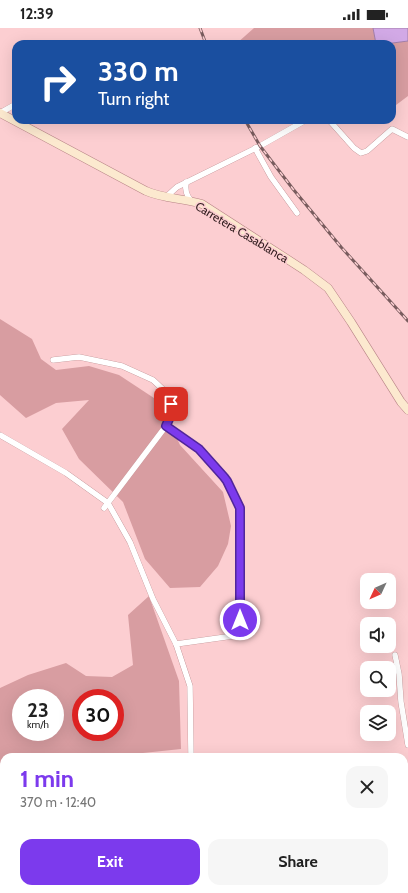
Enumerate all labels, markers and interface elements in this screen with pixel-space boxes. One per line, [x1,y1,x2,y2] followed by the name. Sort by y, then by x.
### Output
[20,5,53,23] text: 12:39
[98,54,179,88] text: 330 m
[32,56,84,108] icon: right
[98,88,169,110] text: Turn right
[193,198,292,266] street label: Carretera Casablanca
[154,387,188,421] pin
[160,393,182,415] icon: arrive
[360,573,396,609] north arrow
[360,573,396,741] map controls
[219,599,261,641] position arrow
[360,617,396,653] button: sound
[360,661,396,697] button: search
[72,689,124,741] speed limit sign: 30
[27,698,49,722] text: 23
[360,705,396,741] button: layers
[27,718,49,731] text: km/h
[20,764,74,793] text: 1 min
[346,766,388,808] button: close
[20,794,96,810] text: 370 m · 12:40
[20,839,200,885] button: Exit
[208,839,388,885] button: Share

